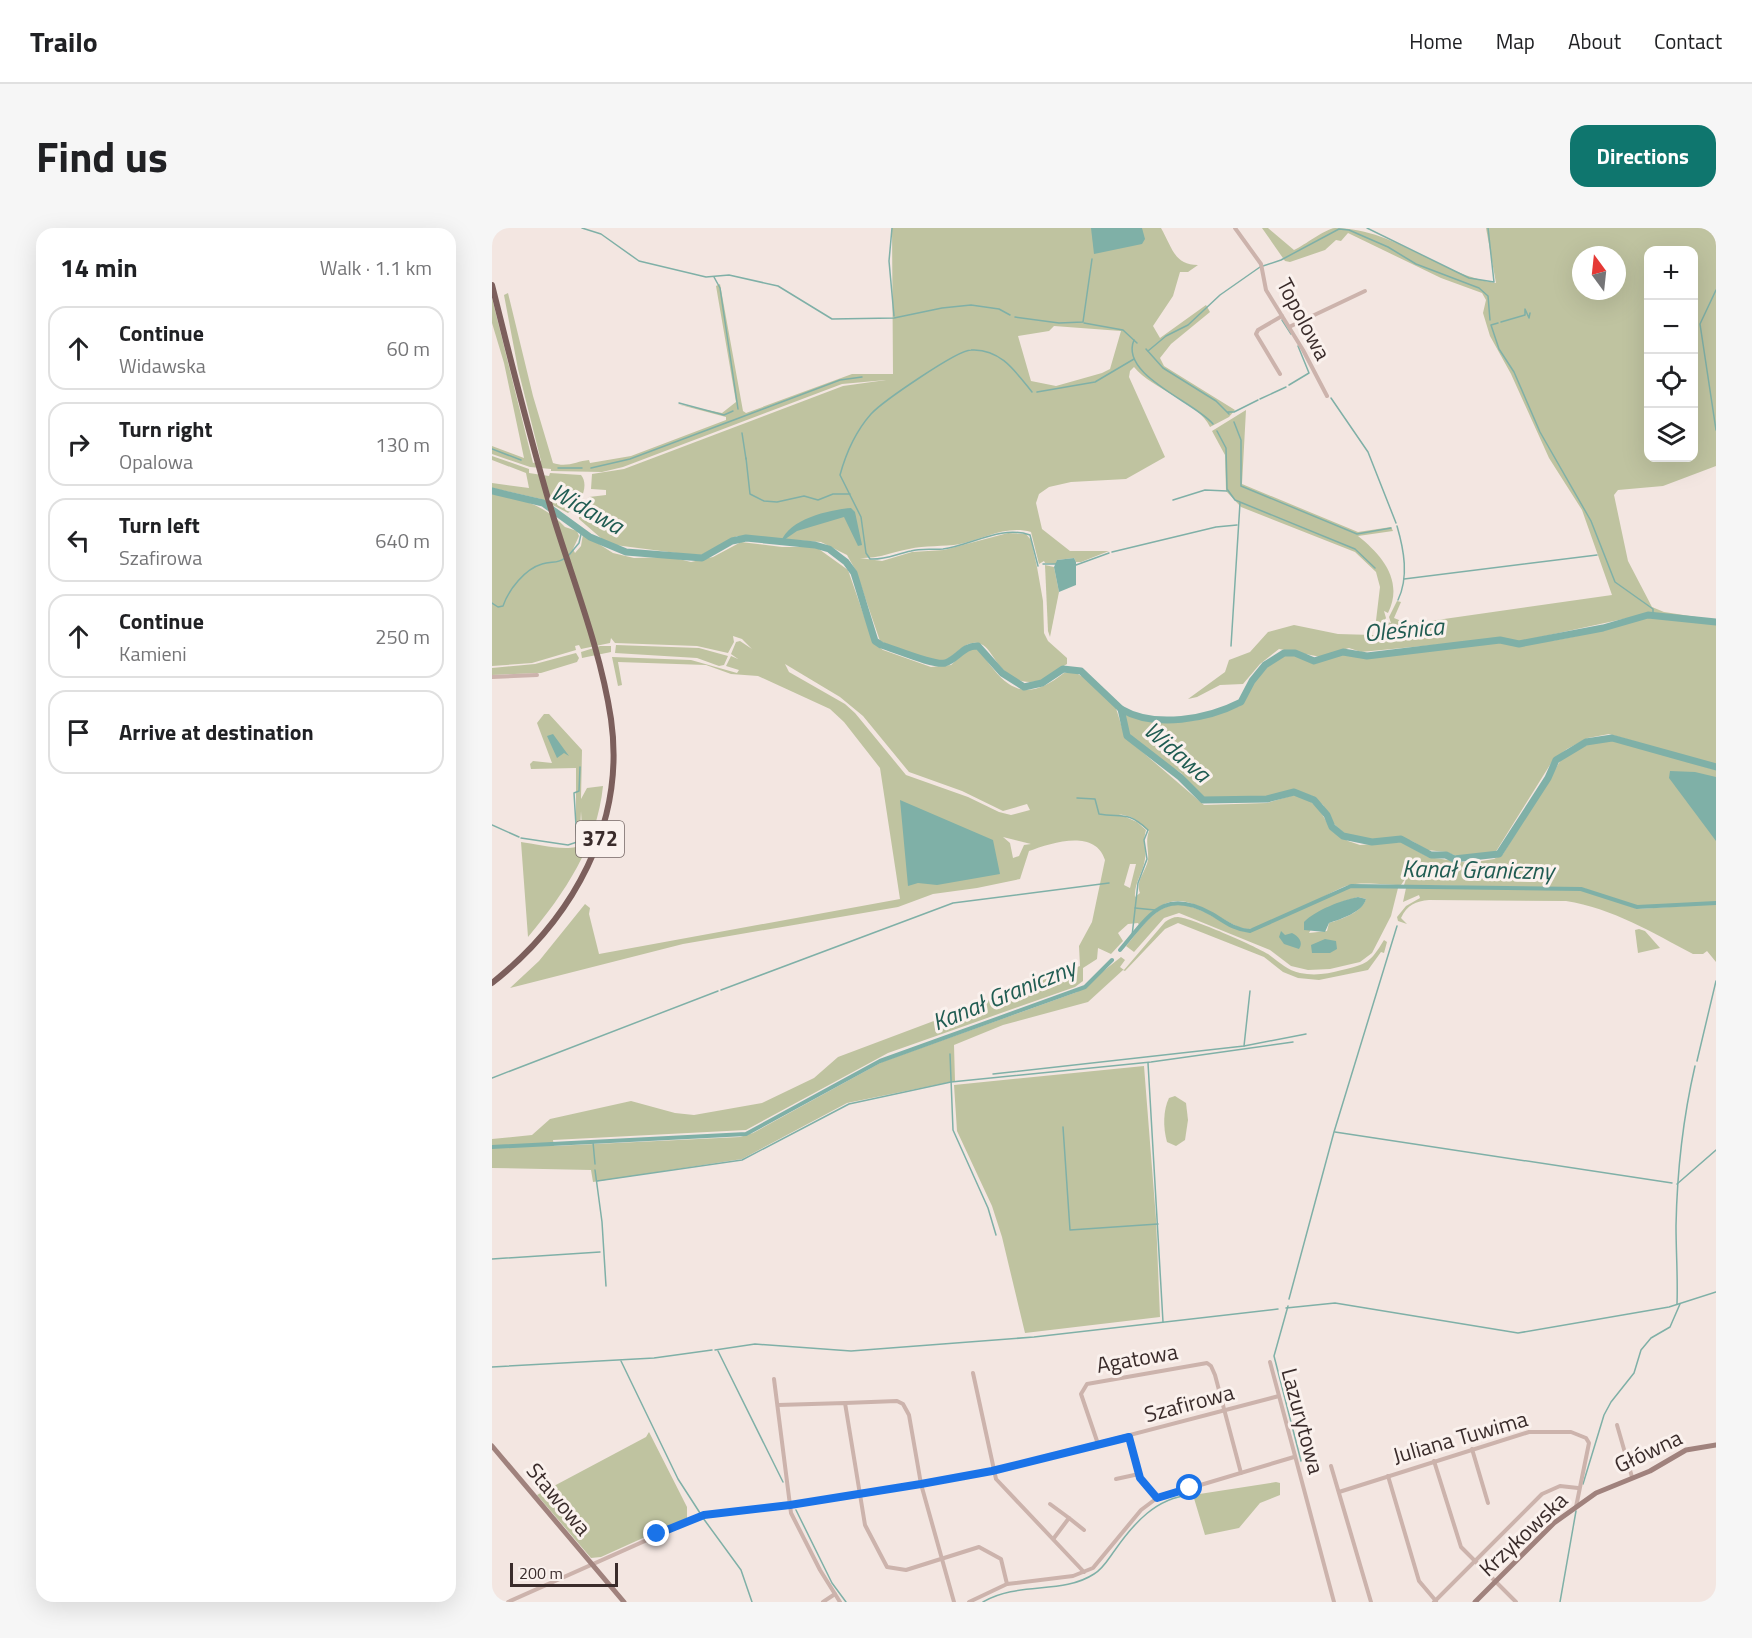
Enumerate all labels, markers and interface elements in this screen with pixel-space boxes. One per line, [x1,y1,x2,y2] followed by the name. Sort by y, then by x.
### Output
[30,20,98,63] text: Trailo
[1409,25,1463,57] text: Home
[1496,25,1535,57] text: Map
[1568,25,1621,57] text: About
[1654,25,1722,57] text: Contact
[36,124,168,188] text: Find us
[1570,125,1716,187] button: Directions
[1572,246,1626,300] north arrow
[1644,246,1698,462] map controls
[1644,246,1698,300] button: +
[60,248,138,287] text: 14 min
[320,252,432,283] text: Walk · 1.1 km
[1268,272,1340,366] street label: Topolowa
[1644,300,1698,354] button: −
[119,316,204,350] text: Continue
[62,332,95,365] icon: ahead
[386,333,430,364] text: 60 m
[119,350,206,381] text: Widawska
[1644,354,1698,408] button: locate
[1644,408,1698,462] button: layers
[119,412,213,446] text: Turn right
[62,428,95,461] icon: right
[375,429,430,460] text: 130 m
[119,446,193,477] text: Opalowa
[545,473,632,544] water label: Widawa
[119,508,200,542] text: Turn left
[62,524,95,557] icon: left
[375,525,430,556] text: 640 m
[119,542,202,573] text: Szafirowa
[119,604,204,638] text: Continue
[1362,607,1447,650] water label: Oleśnica
[62,620,95,653] icon: ahead
[375,621,430,652] text: 250 m
[119,638,187,669] text: Kamieni
[1136,712,1220,792] water label: Widawa
[119,715,314,749] text: Arrive at destination
[62,716,95,749] icon: arrive
[576,821,624,857] road number: 372
[1402,850,1557,888] water label: Kanał Graniczny
[926,948,1084,1039] water label: Kanał Graniczny
[1094,1334,1180,1382] street label: Agatowa
[1273,1364,1333,1478] street label: Lazurytowa
[1140,1375,1238,1431] street label: Szafirowa
[1389,1402,1531,1472] street label: Juliana Tuwima
[1608,1420,1688,1482] street label: Główna
[518,1455,600,1543] street label: Stawowa
[1176,1474,1202,1500] route start
[1471,1484,1575,1584] street label: Krzykowska
[643,1520,669,1546] route end
[510,1560,618,1588] scale bar
[519,1561,563,1585] text: 200 m

